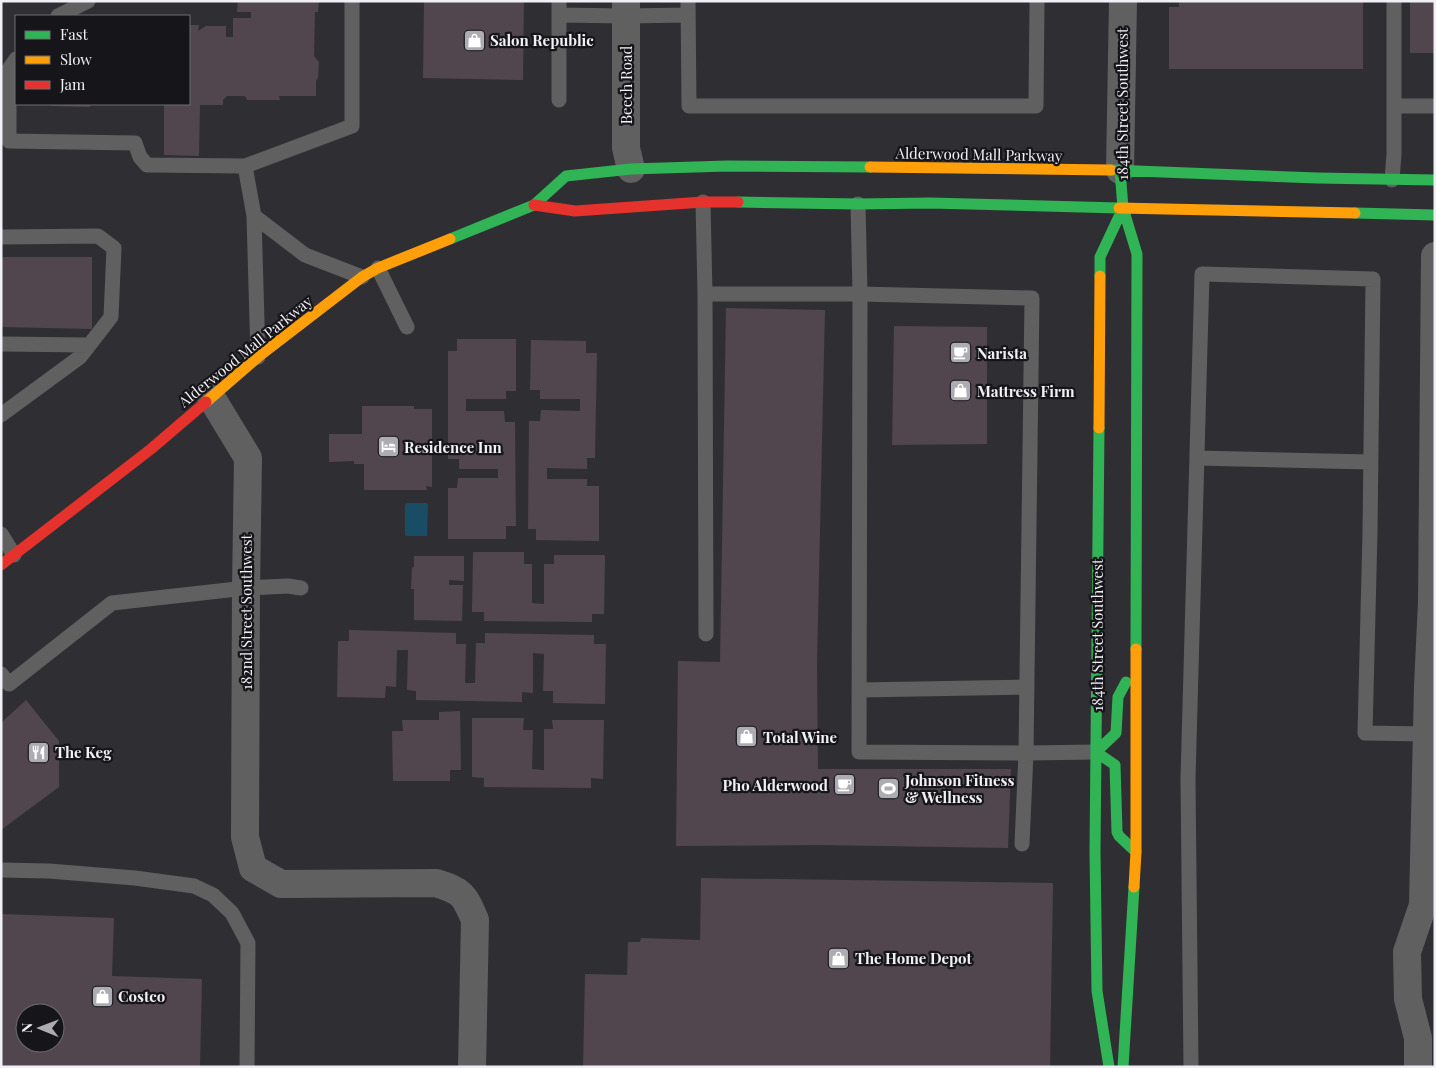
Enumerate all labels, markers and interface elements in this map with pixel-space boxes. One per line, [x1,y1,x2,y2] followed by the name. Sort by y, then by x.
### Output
[15,15,190,105] legend
[60,24,89,44] text: Fast
[1112,27,1132,180] street label: 184th Street Southwest
[462,28,486,52] shop icon: Salon Republic
[490,30,594,50] place label: Salon Republic
[616,45,636,124] street label: Beech Road
[60,49,92,69] text: Slow
[59,74,86,94] text: Jam
[894,143,1063,165] street label: Alderwood Mall Parkway
[173,290,316,412] street label: Alderwood Mall Parkway
[949,341,973,365] cafe icon: Narista
[977,343,1027,363] place label: Narista
[949,379,973,403] shop icon: Mattress Firm
[977,381,1075,401] place label: Mattress Firm
[376,435,400,459] hotel icon: Residence Inn
[404,437,503,457] place label: Residence Inn
[236,533,256,690] street label: 182nd Street Southwest
[1087,558,1107,711] street label: 184th Street Southwest
[735,725,759,749] shop icon: Total Wine
[763,727,838,747] place label: Total Wine
[27,740,51,764] restaurant icon: The Keg
[55,742,112,762] place label: The Keg
[904,770,1015,807] place label: Johnson Fitness & Wellness
[832,773,856,797] cafe icon: Pho Alderwood
[723,775,828,795] place label: Pho Alderwood
[877,777,901,801] sports icon: Johnson Fitness & Wellness
[827,946,851,970] shop icon: The Home Depot
[855,948,973,968] place label: The Home Depot
[90,984,114,1008] shop icon: Costco
[118,986,165,1006] place label: Costco
[15,1003,65,1053] north arrow
[17,1023,36,1033] text: N

